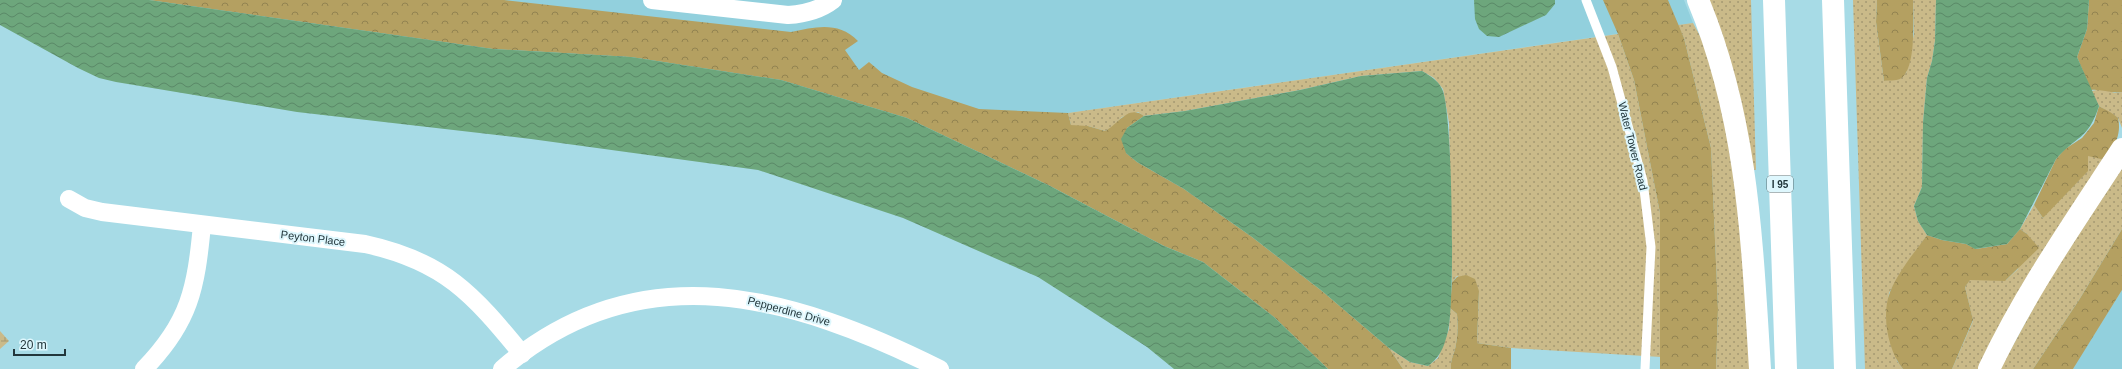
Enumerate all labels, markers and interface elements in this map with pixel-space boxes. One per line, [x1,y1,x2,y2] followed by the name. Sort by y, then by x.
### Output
[1616,101,1650,191] street label: Water Tower Road
[1767,176,1793,192] road number: I 95
[280,228,346,248] street label: Peyton Place
[746,294,832,328] street label: Pepperdine Drive
[14,331,65,357] scale bar
[20,338,47,352] text: 20 m

